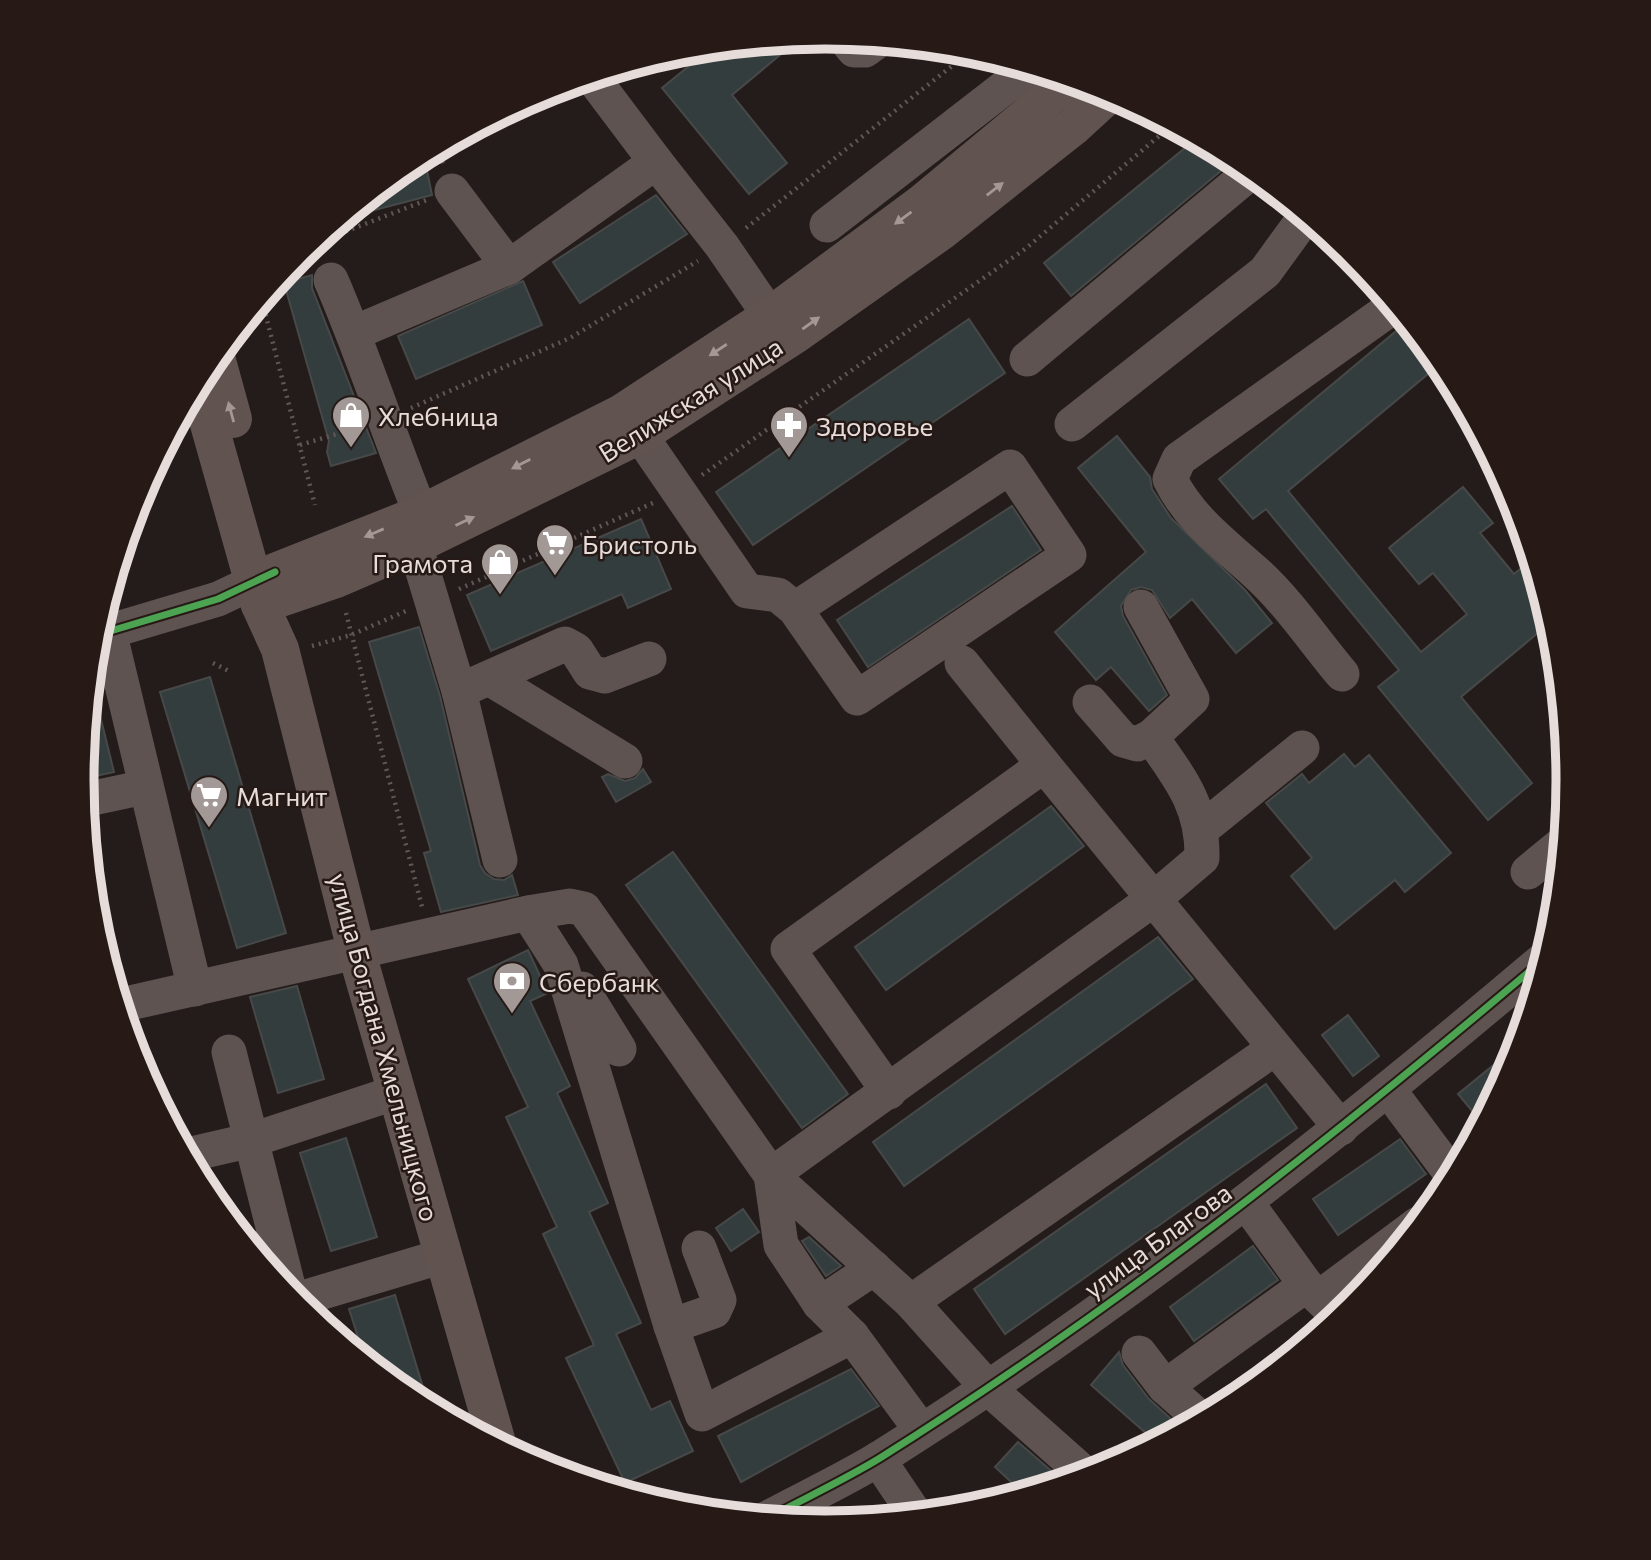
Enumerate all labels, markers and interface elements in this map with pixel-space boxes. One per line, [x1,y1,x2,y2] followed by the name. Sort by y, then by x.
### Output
[985,182,1003,197] one-way arrow
[894,211,912,225] one-way arrow
[802,316,820,330] one-way arrow
[593,330,787,468] street label: Велижская улица
[709,343,727,357] one-way arrow
[330,394,372,449] shop icon: Хлебница
[378,400,498,431] place label: Хлебница
[225,401,236,423] one-way arrow
[768,404,810,459] pharmacy icon: Здоровье
[816,410,933,441] place label: Здоровье
[511,458,531,469] one-way arrow
[455,516,475,527] one-way arrow
[534,522,576,577] supermarket icon: Бристоль
[364,528,385,539] one-way arrow
[582,528,697,559] place label: Бристоль
[479,541,521,596] shop icon: Грамота
[372,547,473,578] place label: Грамота
[188,774,230,829] supermarket icon: Магнит
[236,780,327,811] place label: Магнит
[324,869,446,1225] street label: улица Богдана Хмельницкого
[491,960,533,1015] bank icon: Сбербанк
[539,966,660,997] place label: Сбербанк
[1077,1176,1237,1304] street label: улица Благова

